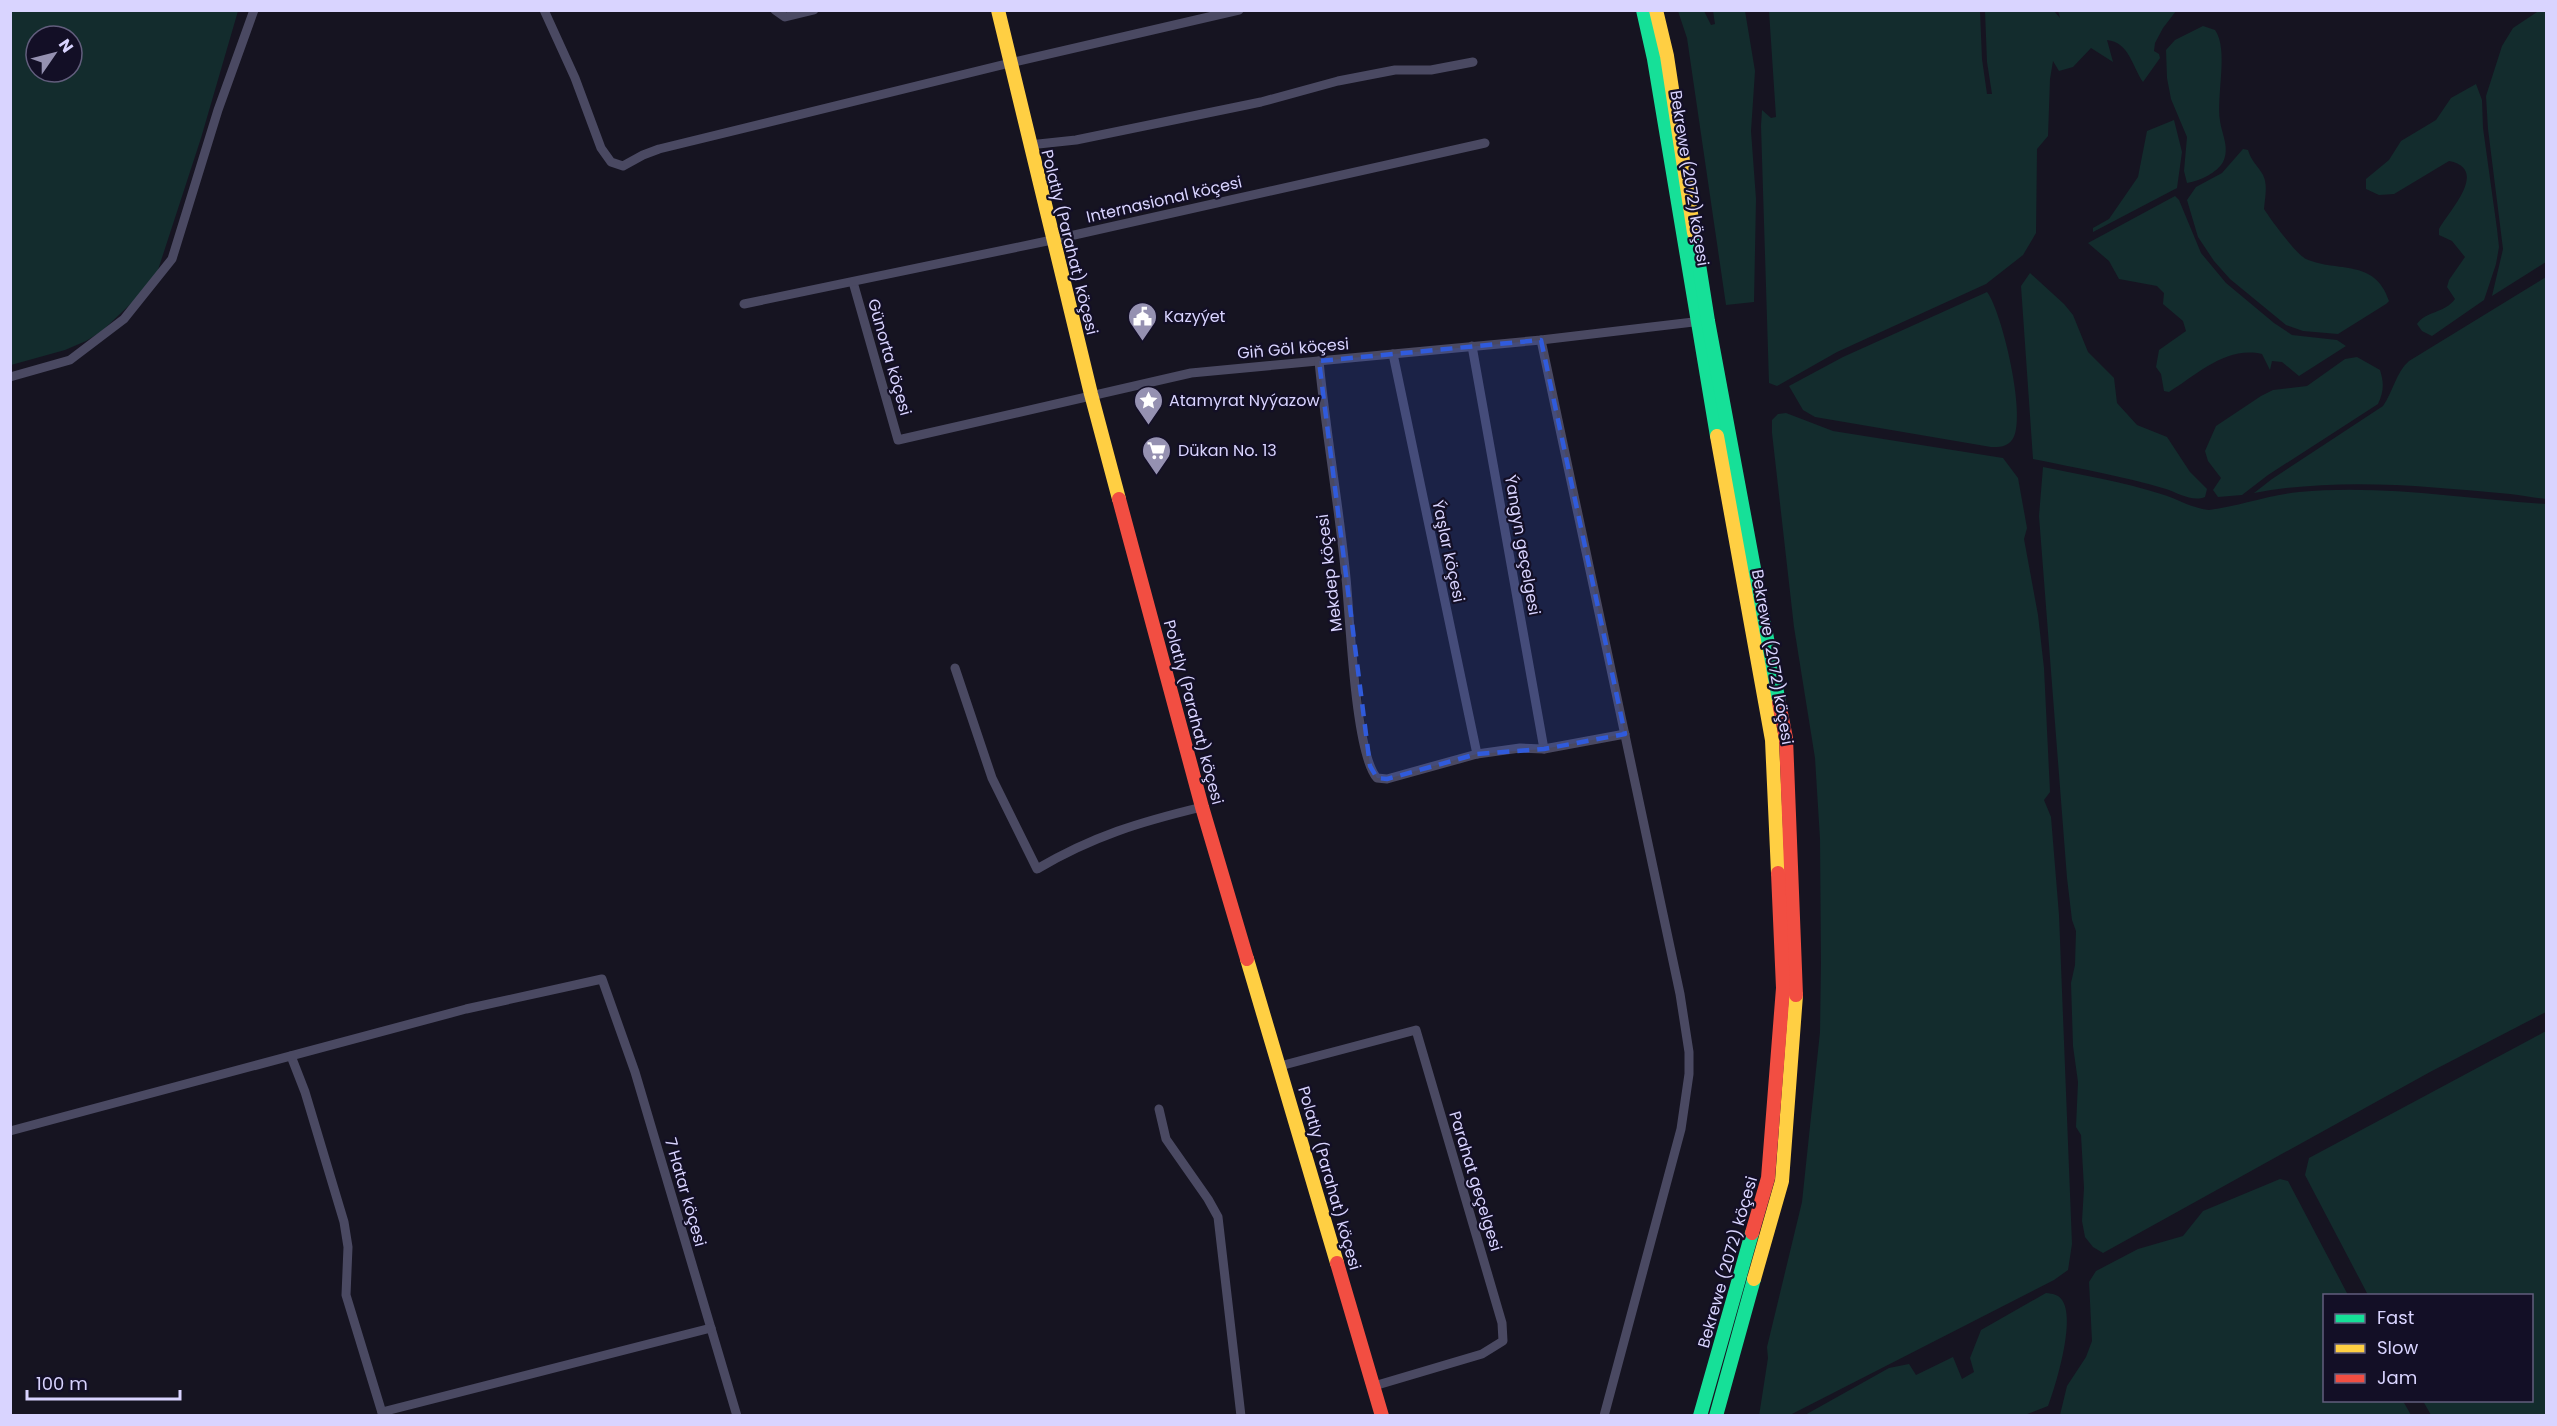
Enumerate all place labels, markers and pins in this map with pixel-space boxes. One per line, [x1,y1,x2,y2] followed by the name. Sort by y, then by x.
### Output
[1127,300,1159,342] public building icon: Kazyýet
[1164,305,1226,328] place label: Kazyýet
[1132,384,1164,426] place icon: Atamyrat Nyýazow
[1169,389,1320,412] place label: Atamyrat Nyýazow
[1141,434,1173,476] supermarket icon: Dükan No. 13
[1178,439,1277,462] place label: Dükan No. 13

